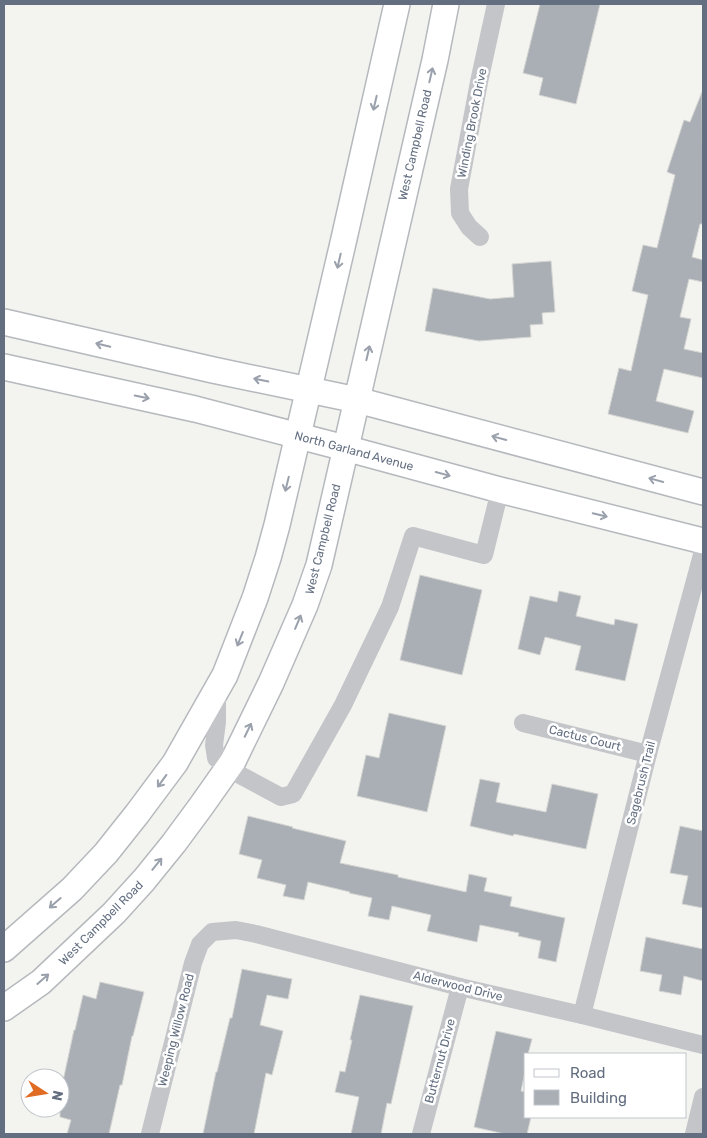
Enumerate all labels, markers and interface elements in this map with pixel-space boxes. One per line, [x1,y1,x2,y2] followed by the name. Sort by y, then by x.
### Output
[427,67,436,83] one-way arrow
[455,67,490,179] street label: Winding Brook Drive
[395,88,435,202] street label: West Campbell Road
[370,94,379,110] one-way arrow
[334,253,343,269] one-way arrow
[95,339,111,349] one-way arrow
[364,345,373,361] one-way arrow
[254,374,270,384] one-way arrow
[134,393,150,403] one-way arrow
[293,428,415,474] street label: North Garland Avenue
[492,433,508,442] one-way arrow
[435,470,451,479] one-way arrow
[282,475,291,491] one-way arrow
[649,475,665,484] one-way arrow
[302,482,344,596] street label: West Campbell Road
[592,511,608,520] one-way arrow
[293,615,303,630] one-way arrow
[235,631,244,646] one-way arrow
[548,722,623,754] street label: Cactus Court
[244,723,253,738] one-way arrow
[624,740,658,826] street label: Sagebrush Trail
[156,774,167,787] one-way arrow
[152,858,163,871] one-way arrow
[56,878,146,968] street label: West Campbell Road
[49,898,62,909] one-way arrow
[412,968,504,1004] street label: Alderwood Drive
[155,972,197,1088] street label: Weeping Willow Road
[36,974,49,985] one-way arrow
[422,1017,458,1105] street label: Butternut Drive
[524,1053,687,1118] legend
[570,1064,606,1082] text: Road
[20,1068,70,1118] north arrow
[48,1089,67,1102] text: N
[570,1089,627,1107] text: Building

